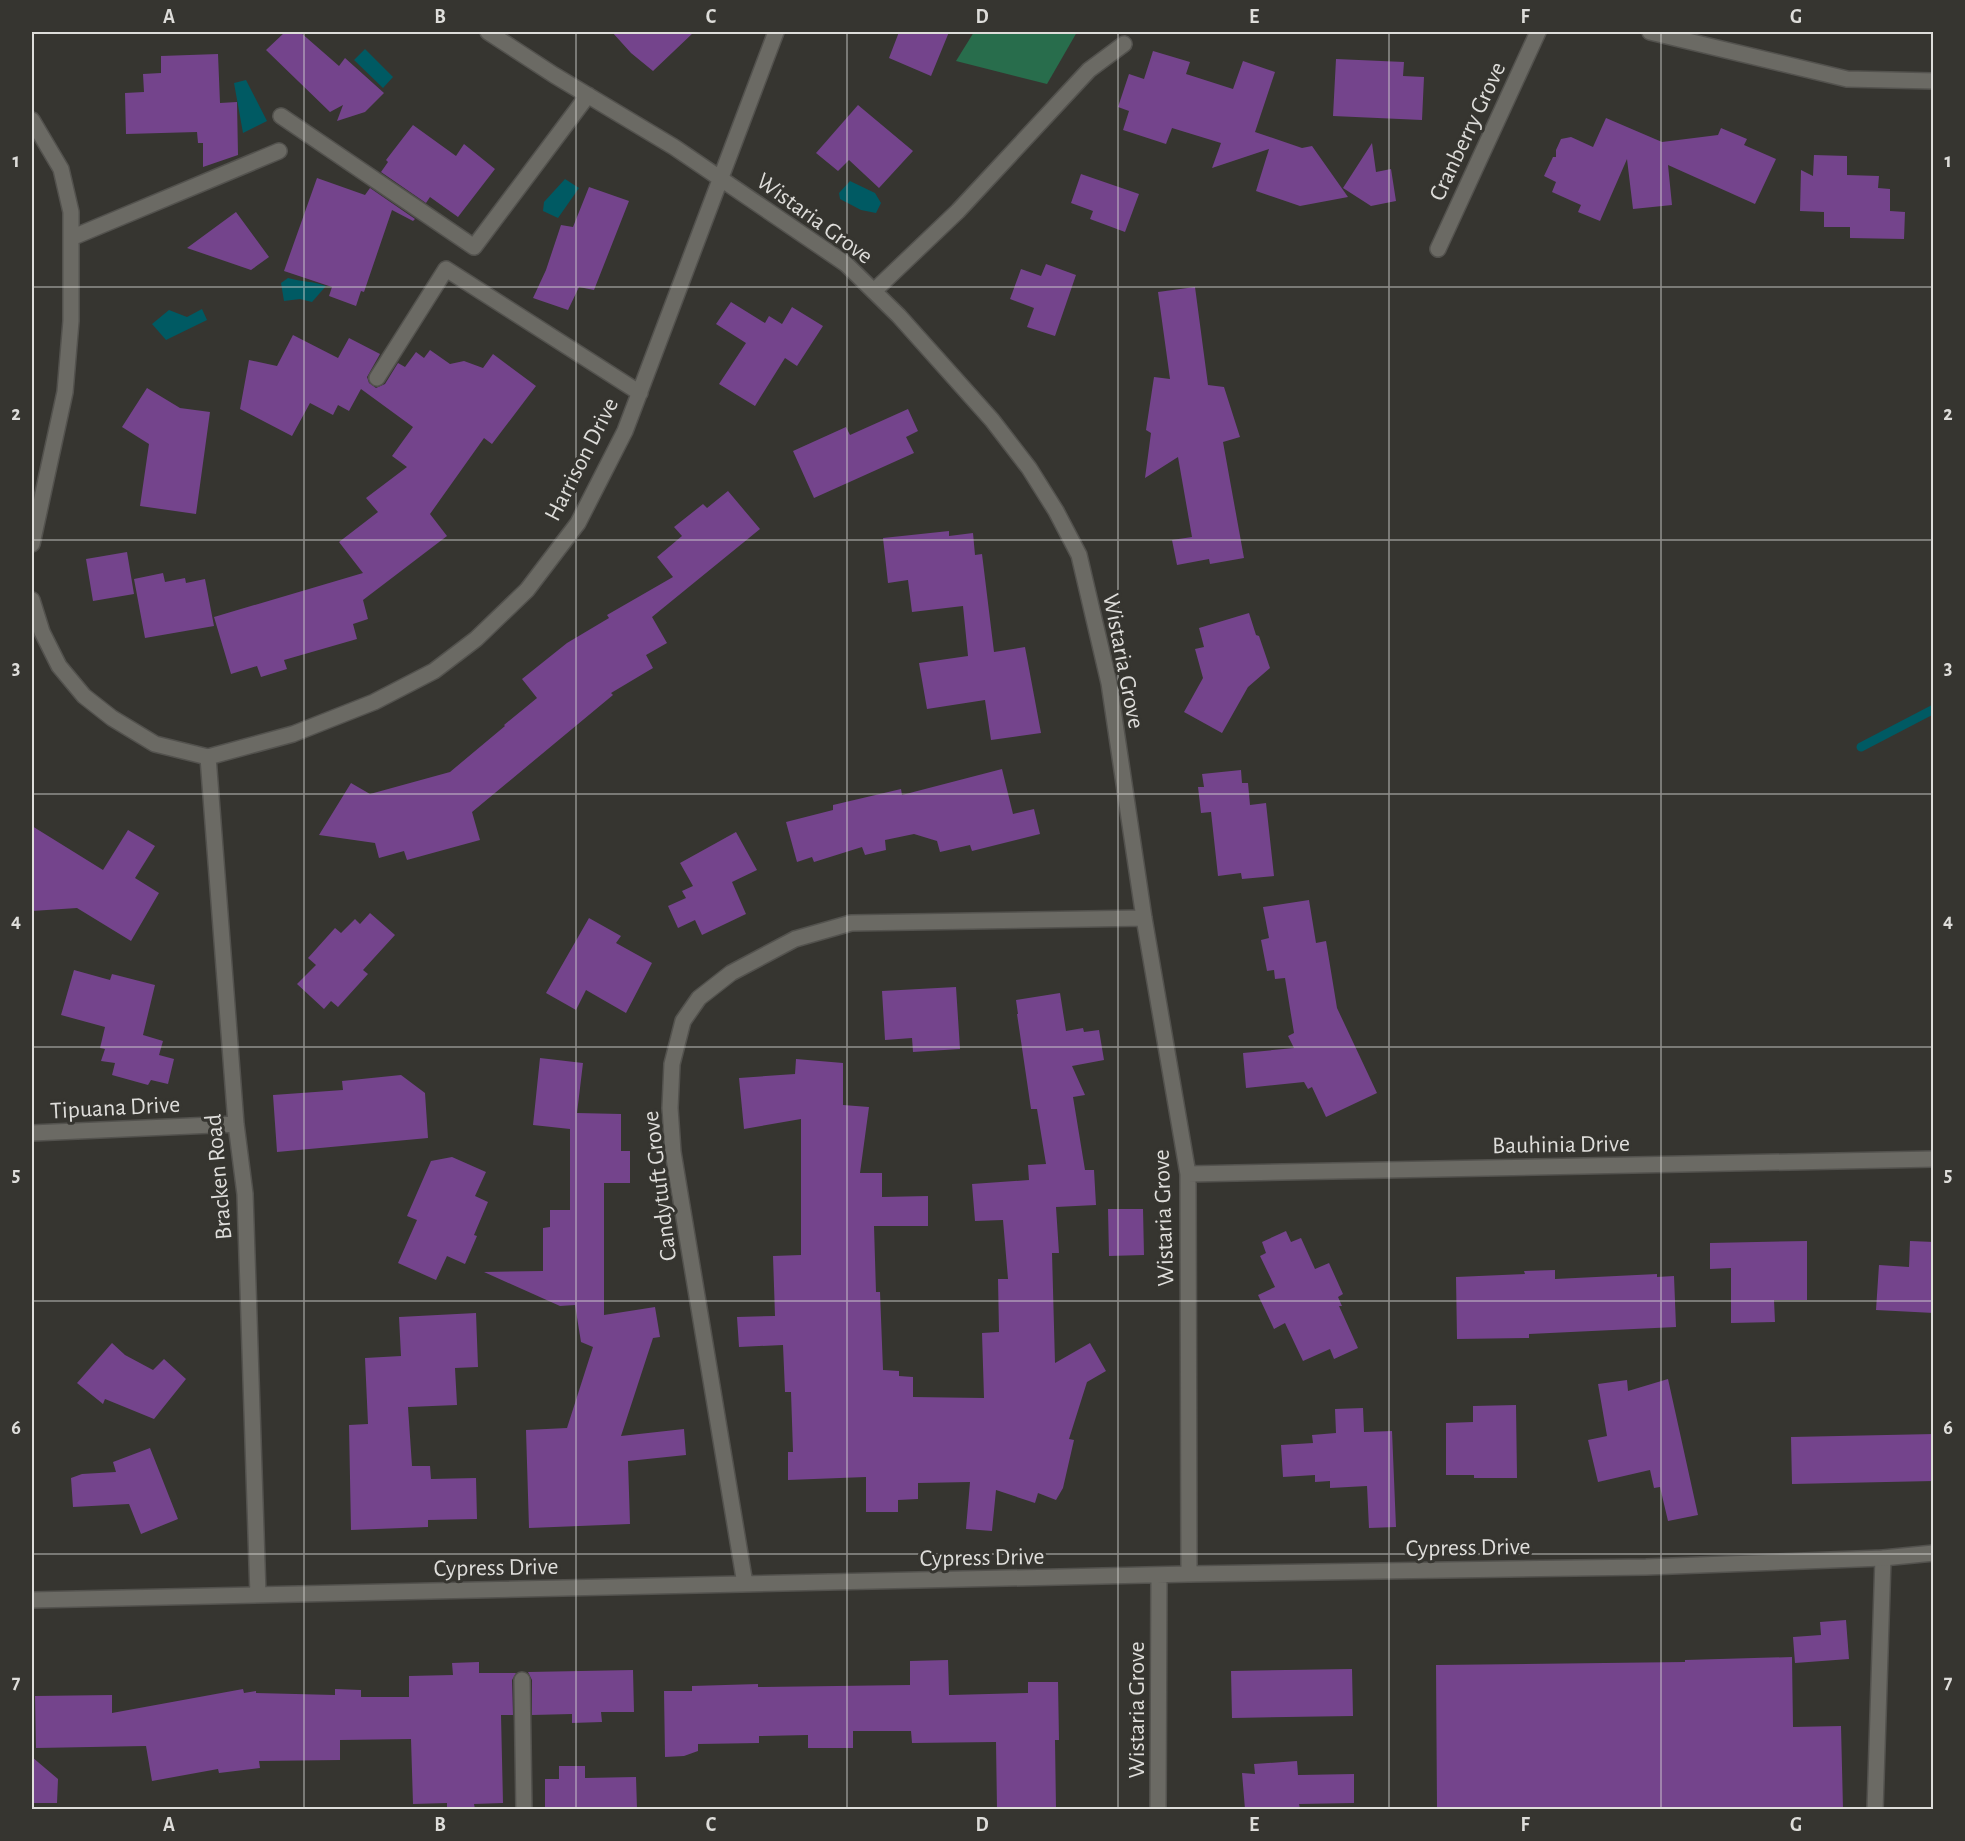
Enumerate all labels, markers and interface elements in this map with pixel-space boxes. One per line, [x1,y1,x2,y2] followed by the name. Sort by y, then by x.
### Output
[163,7,175,27] text: A
[434,7,446,27] text: B
[706,7,717,27] text: C
[975,7,989,27] text: D
[1249,7,1259,27] text: E
[1520,7,1530,27] text: F
[1790,7,1802,27] text: G
[1425,58,1511,205] street label: Cranberry Grove
[12,151,20,171] text: 1
[1944,151,1952,171] text: 1
[752,169,877,269] street label: Wistaria Grove
[541,394,623,525] street label: Harrison Drive
[11,404,21,424] text: 2
[1943,404,1953,424] text: 2
[1098,592,1148,731] street label: Wistaria Grove
[12,658,20,678] text: 3
[1944,658,1952,678] text: 3
[11,911,21,931] text: 4
[1943,911,1953,931] text: 4
[49,1093,181,1123] street label: Tipuana Drive
[639,1109,681,1262] street label: Candytuft Grove
[202,1113,236,1241] street label: Bracken Road
[1492,1132,1630,1158] street label: Bauhinia Drive
[1150,1149,1178,1287] street label: Wistaria Grove
[12,1165,20,1185] text: 5
[1944,1165,1952,1185] text: 5
[11,1418,21,1438] text: 6
[1943,1418,1953,1438] text: 6
[1405,1535,1531,1561] street label: Cypress Drive
[919,1545,1045,1571] street label: Cypress Drive
[433,1555,559,1581] street label: Cypress Drive
[1125,1641,1149,1779] street label: Wistaria Grove
[12,1672,21,1692] text: 7
[1944,1672,1953,1692] text: 7
[163,1815,175,1835] text: A
[434,1815,446,1835] text: B
[706,1815,717,1835] text: C
[975,1815,989,1835] text: D
[1249,1815,1259,1835] text: E
[1520,1815,1530,1835] text: F
[1790,1815,1802,1835] text: G

